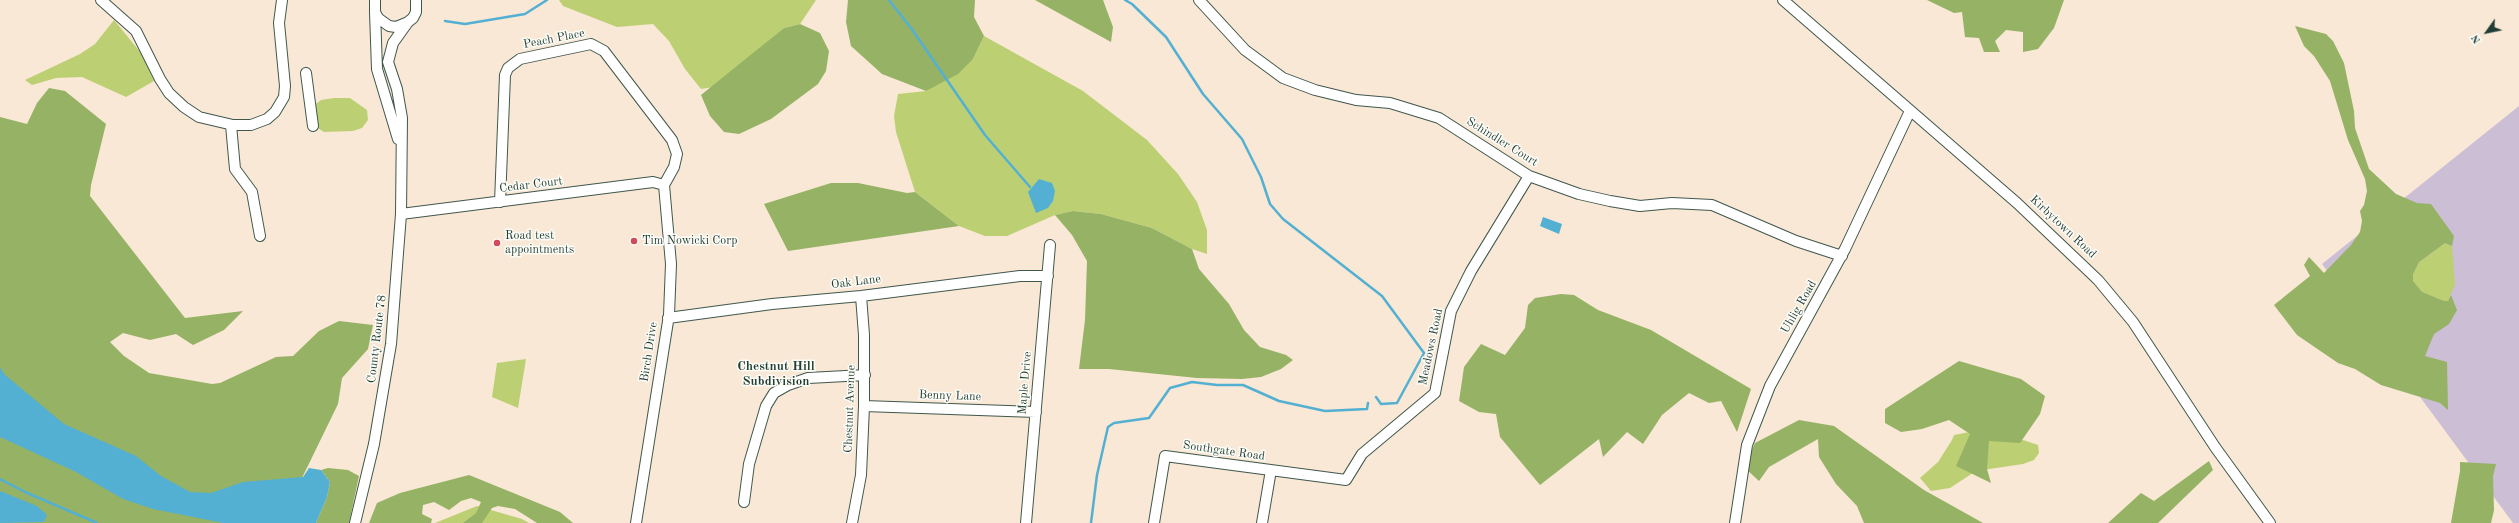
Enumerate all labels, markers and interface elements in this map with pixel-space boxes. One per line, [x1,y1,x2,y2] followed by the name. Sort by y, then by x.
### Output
[2467,12,2507,52] north arrow
[522,26,586,52] street label: Peach Place
[2470,32,2483,45] text: N
[1464,114,1540,170] street label: Schindler Court
[499,174,563,196] street label: Cedar Court
[2027,193,2099,261] street label: Kirbytown Road
[505,229,574,257] place label: Road test appointments
[642,234,737,248] place label: Tim Nowicki Corp
[629,236,639,246] marker: Tim Nowicki Corp
[492,238,502,248] marker: Road test appointments
[830,272,882,292] street label: Oak Lane
[1778,278,1820,336] street label: Uhlig Road
[364,294,390,384] street label: County Route 78
[1416,307,1446,387] street label: Meadows Road
[637,321,661,383] street label: Birch Drive
[1015,351,1035,415] street label: Maple Drive
[737,359,815,390] district label: Chestnut Hill Subdivision
[841,365,859,453] street label: Chestnut Avenue
[919,388,981,404] street label: Benny Lane
[1182,438,1266,464] street label: Southgate Road

